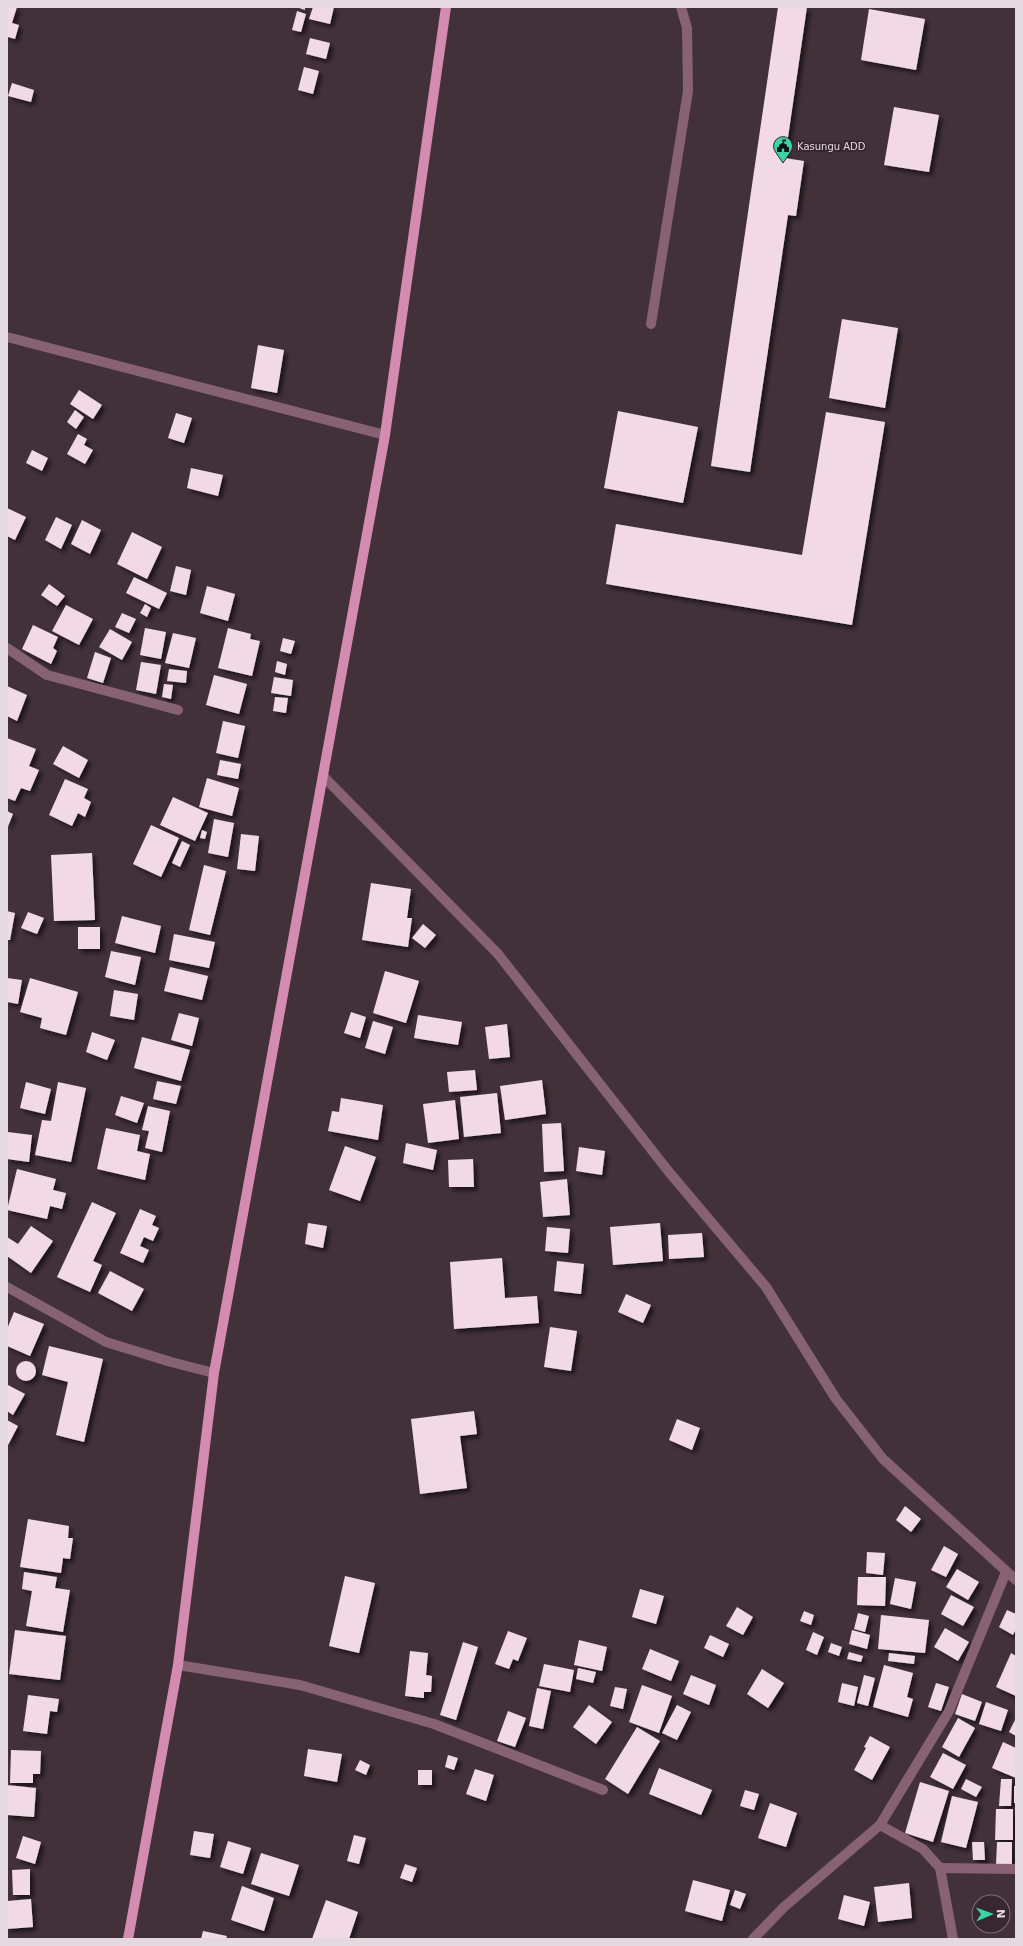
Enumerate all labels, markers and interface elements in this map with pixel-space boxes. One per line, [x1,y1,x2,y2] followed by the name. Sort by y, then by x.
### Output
[772,135,794,163] public building icon: Kasungu ADD
[797,141,866,152] place label: Kasungu ADD
[971,1894,1011,1934] north arrow
[994,1909,1007,1919] text: N

